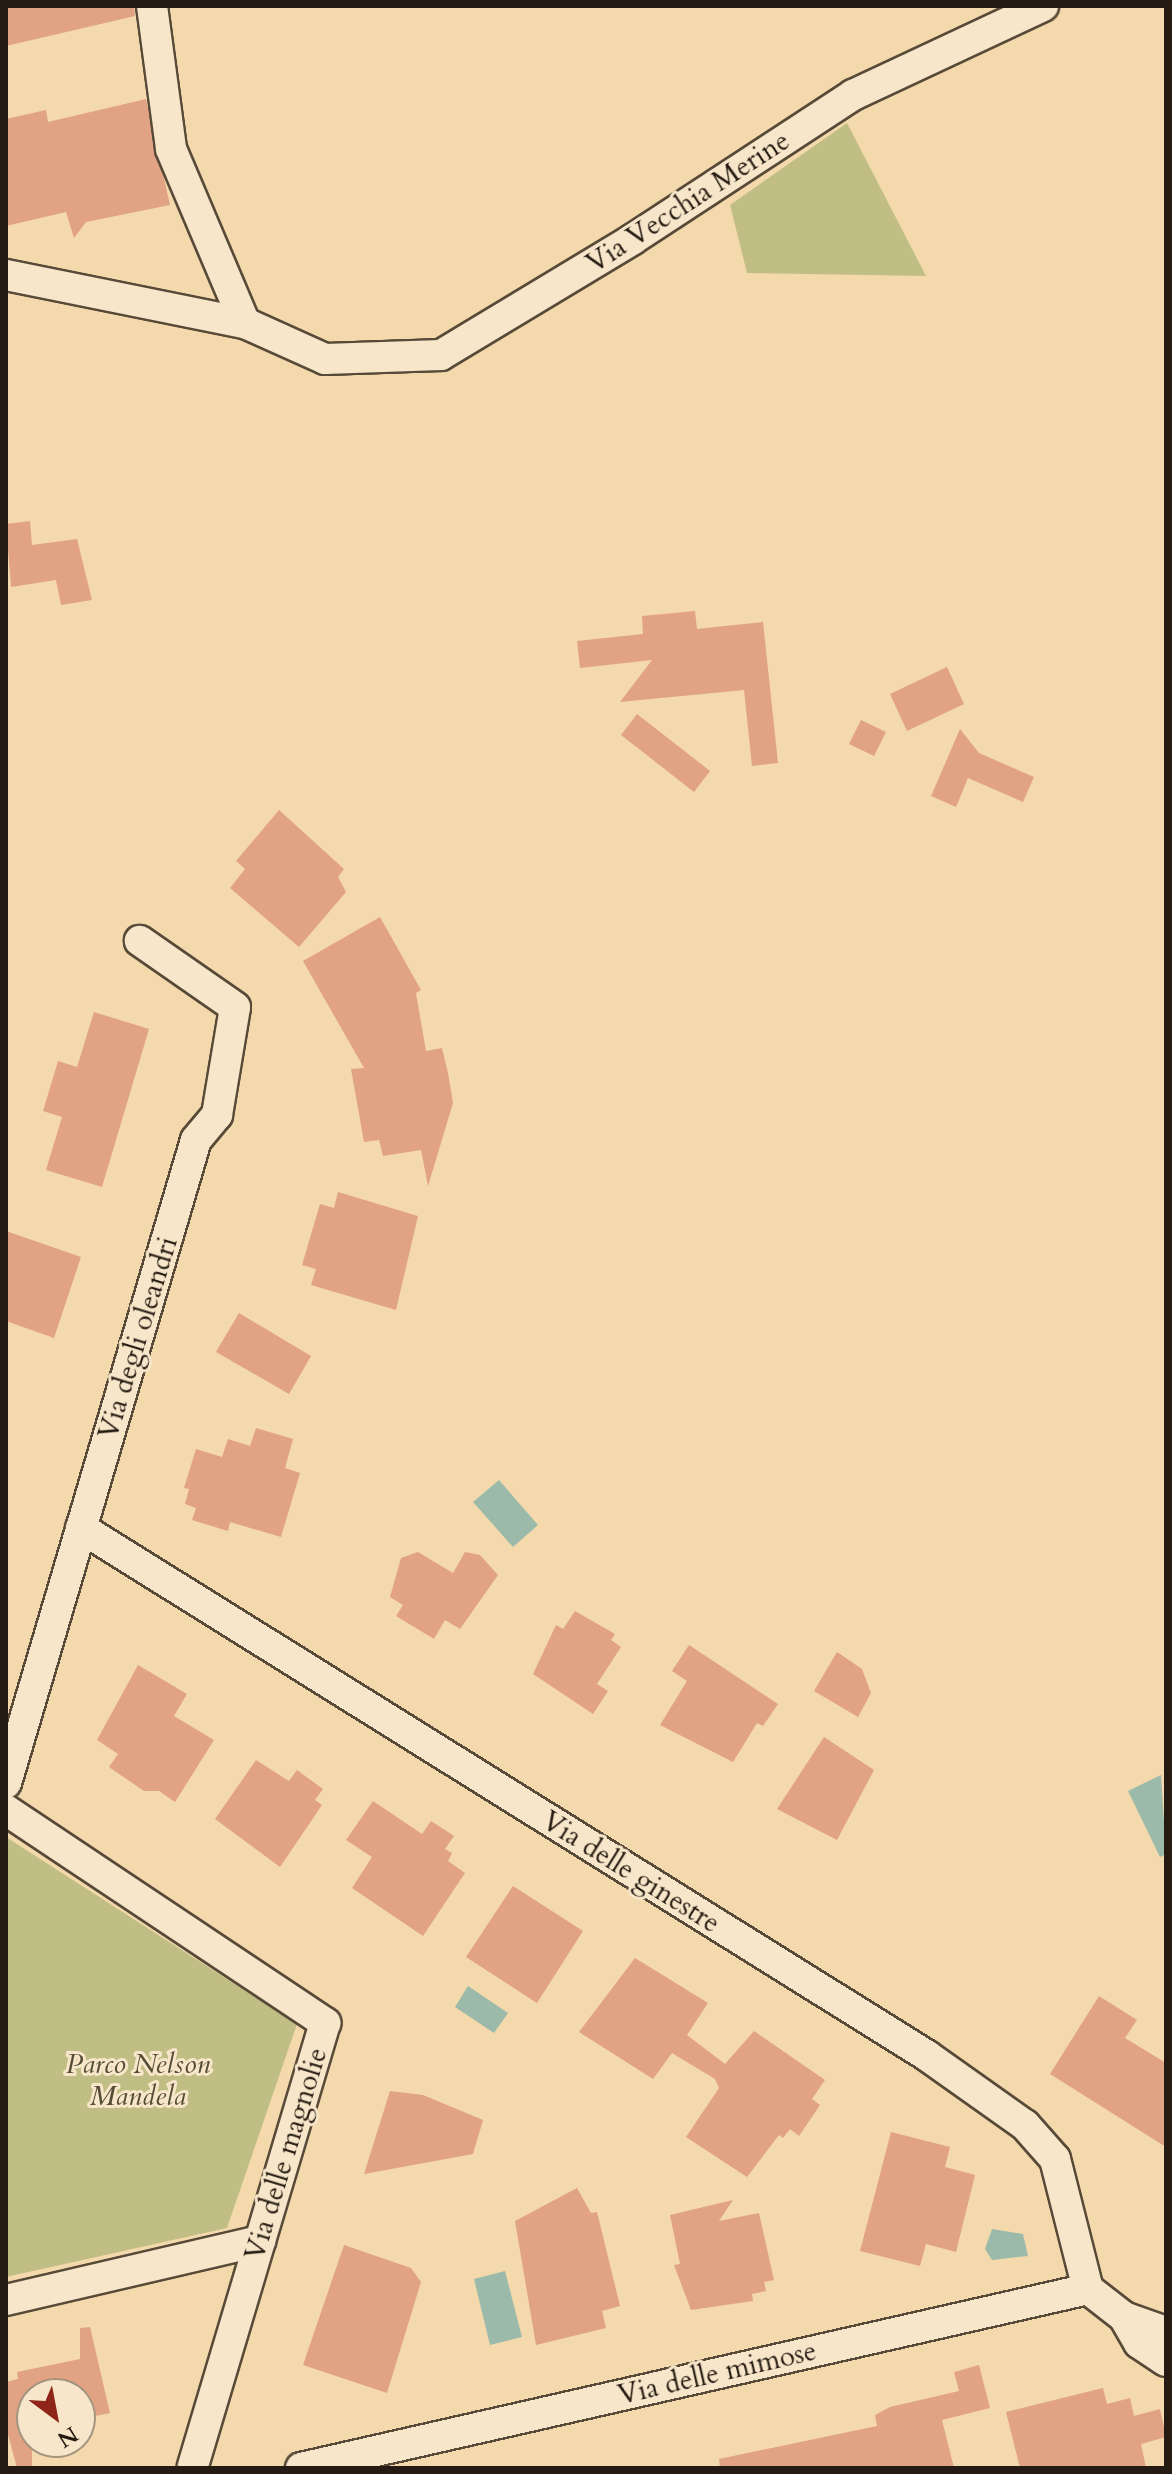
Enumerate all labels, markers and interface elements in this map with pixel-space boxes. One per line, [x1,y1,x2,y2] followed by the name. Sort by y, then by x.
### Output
[580,124,796,280] street label: Via Vecchia Merine
[91,1233,185,1443] street label: Via degli oleandri
[536,1804,726,1940] street label: Via delle ginestre
[238,2044,334,2264] street label: Via delle magnolie
[66,2047,210,2113] park label: Parco Nelson Mandela
[615,2334,819,2412] street label: Via delle mimose
[16,2378,96,2458] north arrow
[52,2419,84,2454] text: N

